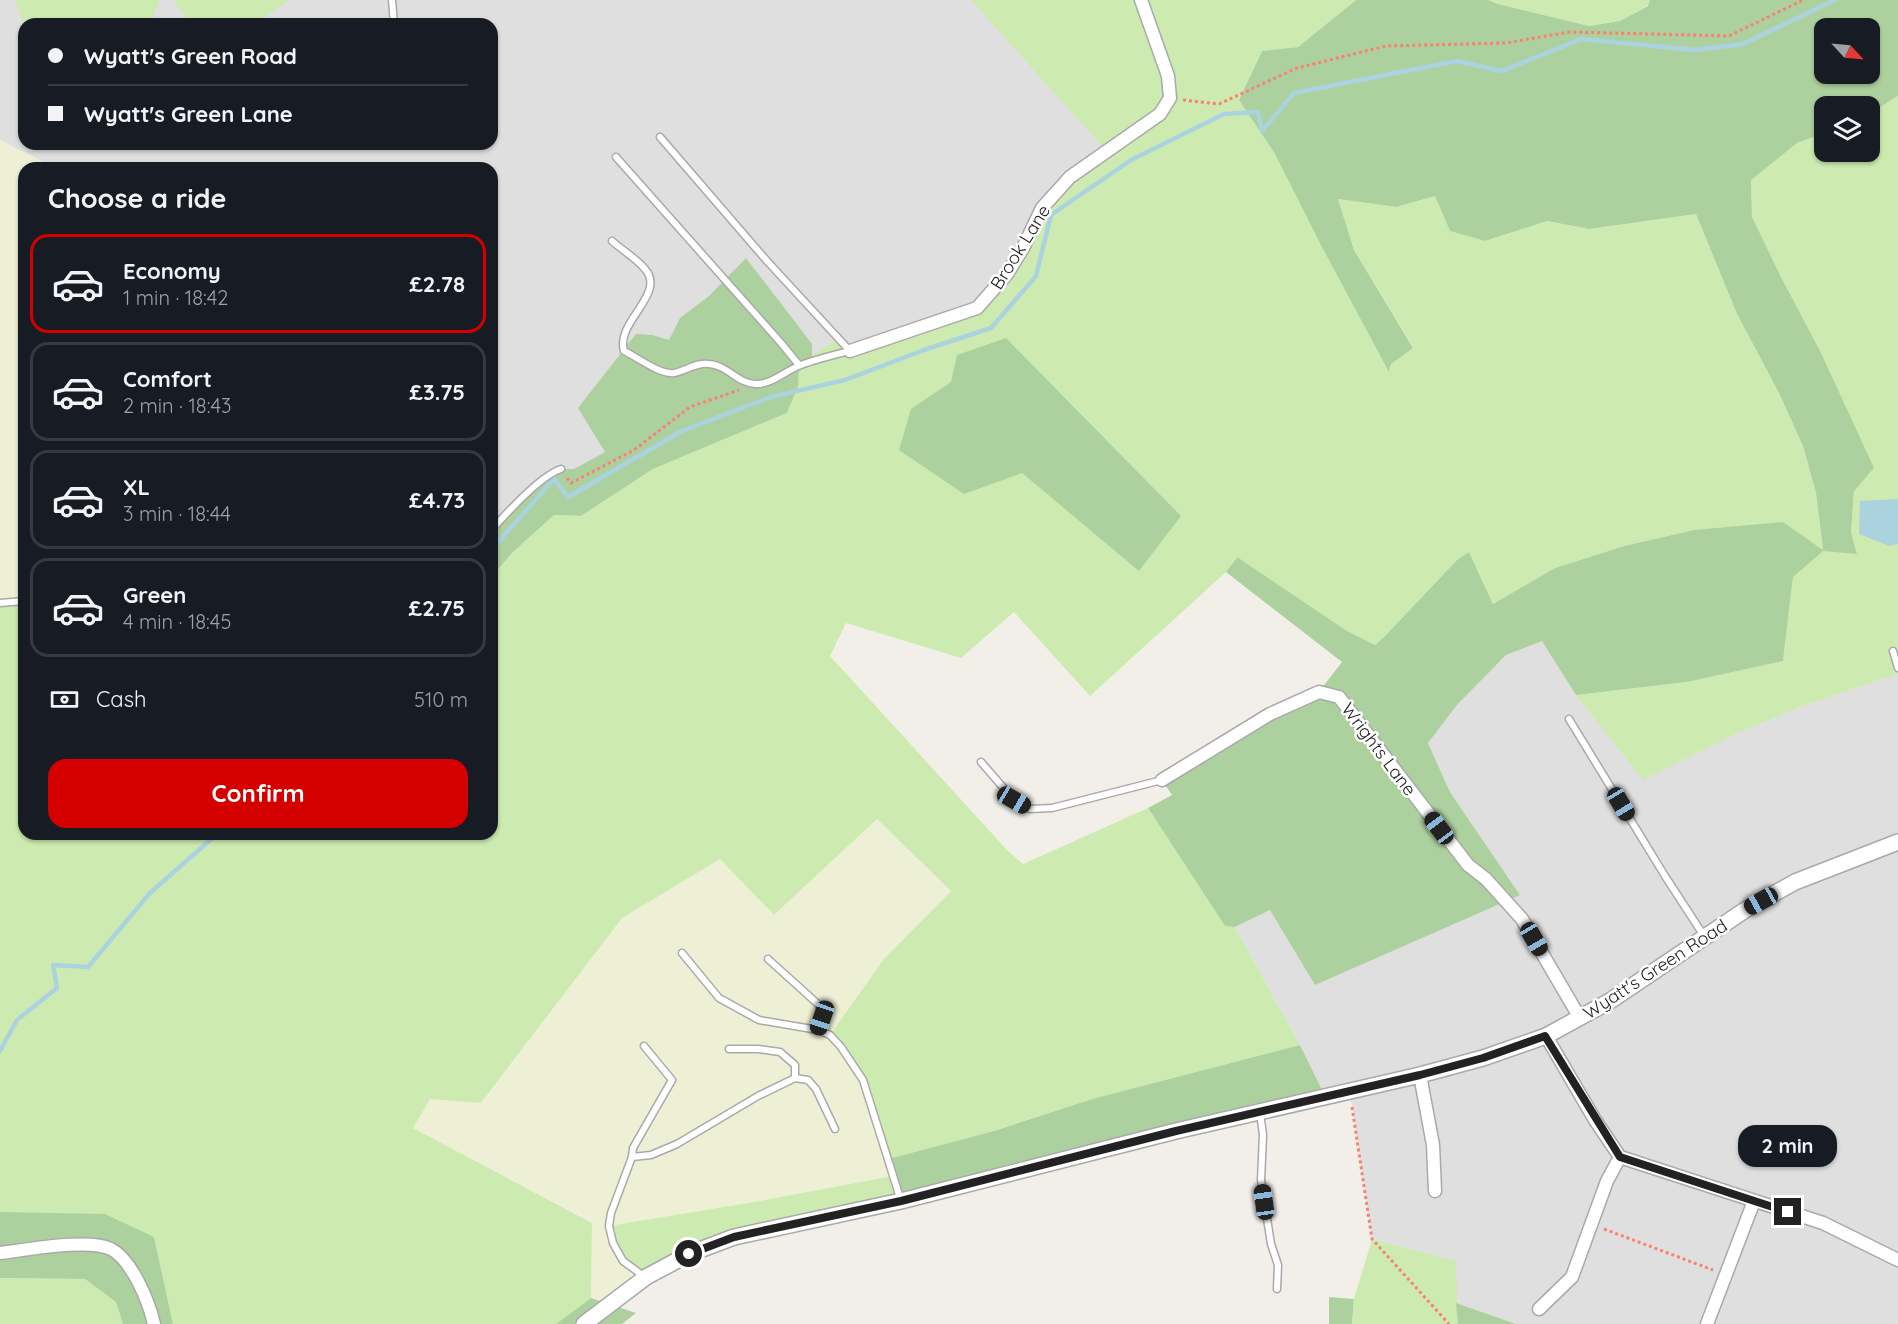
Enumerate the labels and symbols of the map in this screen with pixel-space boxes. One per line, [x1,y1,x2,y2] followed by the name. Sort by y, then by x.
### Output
[1814,18,1880,84] north arrow
[985,200,1055,294] street label: Brook Lane
[1337,698,1421,800] street label: Wrights Lane
[994,783,1034,817] car
[1604,784,1638,824] car
[1421,808,1457,848] car
[1741,884,1781,918] car
[1579,914,1731,1024] street label: Wyatt's Green Road
[1517,919,1551,959] car
[808,998,836,1038] car
[1738,1125,1838,1167] callout: 2 min
[1253,1183,1275,1221] car
[1774,1198,1801,1225] route end
[675,1240,702,1267] route start

